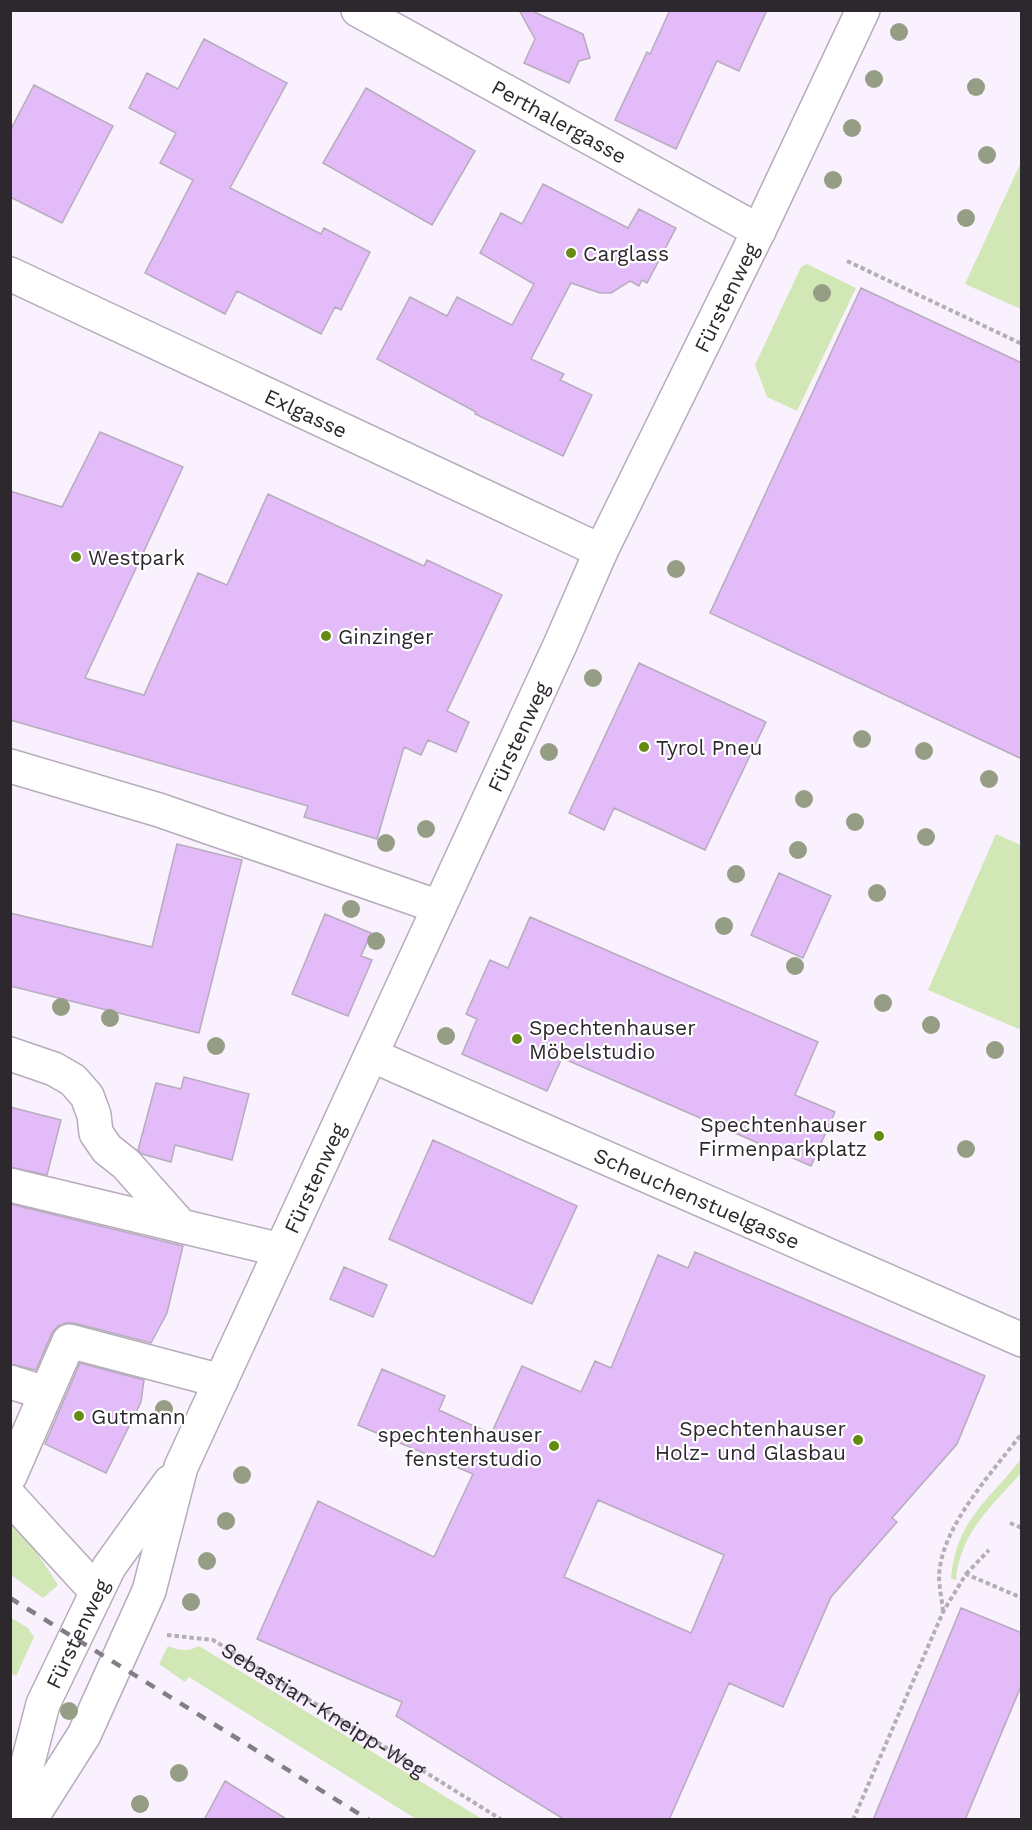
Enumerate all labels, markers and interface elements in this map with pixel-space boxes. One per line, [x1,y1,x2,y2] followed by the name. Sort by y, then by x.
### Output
[488,74,631,168] street label: Perthalergasse
[688,238,764,356] street label: Fürstenweg
[583,241,669,266] place label: Carglass
[564,246,578,260] marker: Carglass
[261,383,351,443] street label: Exlgasse
[88,545,185,570] place label: Westpark
[69,550,83,564] marker: Westpark
[338,624,434,649] place label: Ginzinger
[319,629,333,643] marker: Ginzinger
[482,677,554,796] street label: Fürstenweg
[656,735,762,760] place label: Tyrol Pneu
[637,740,651,754] marker: Tyrol Pneu
[529,1015,696,1064] place label: Spechtenhauser Möbelstudio
[510,1032,524,1046] marker: Spechtenhauser Möbelstudio
[698,1112,867,1161] place label: Spechtenhauser Firmenparkplatz
[278,1118,351,1237] street label: Fürstenweg
[872,1129,886,1143] marker: Spechtenhauser Firmenparkplatz
[590,1142,804,1254] street label: Scheuchenstuelgasse
[91,1404,186,1429] place label: Gutmann
[72,1409,86,1423] marker: Gutmann
[655,1416,846,1465] place label: Spechtenhauser Holz- und Glasbau
[378,1422,542,1471] place label: spechtenhauser fensterstudio
[851,1433,865,1447] marker: Spechtenhauser Holz- und Glasbau
[547,1439,561,1453] marker: spechtenhauser fensterstudio
[40,1574,114,1692] street label: Fürstenweg
[217,1636,431,1782] street label: Sebastian-Kneipp-Weg

